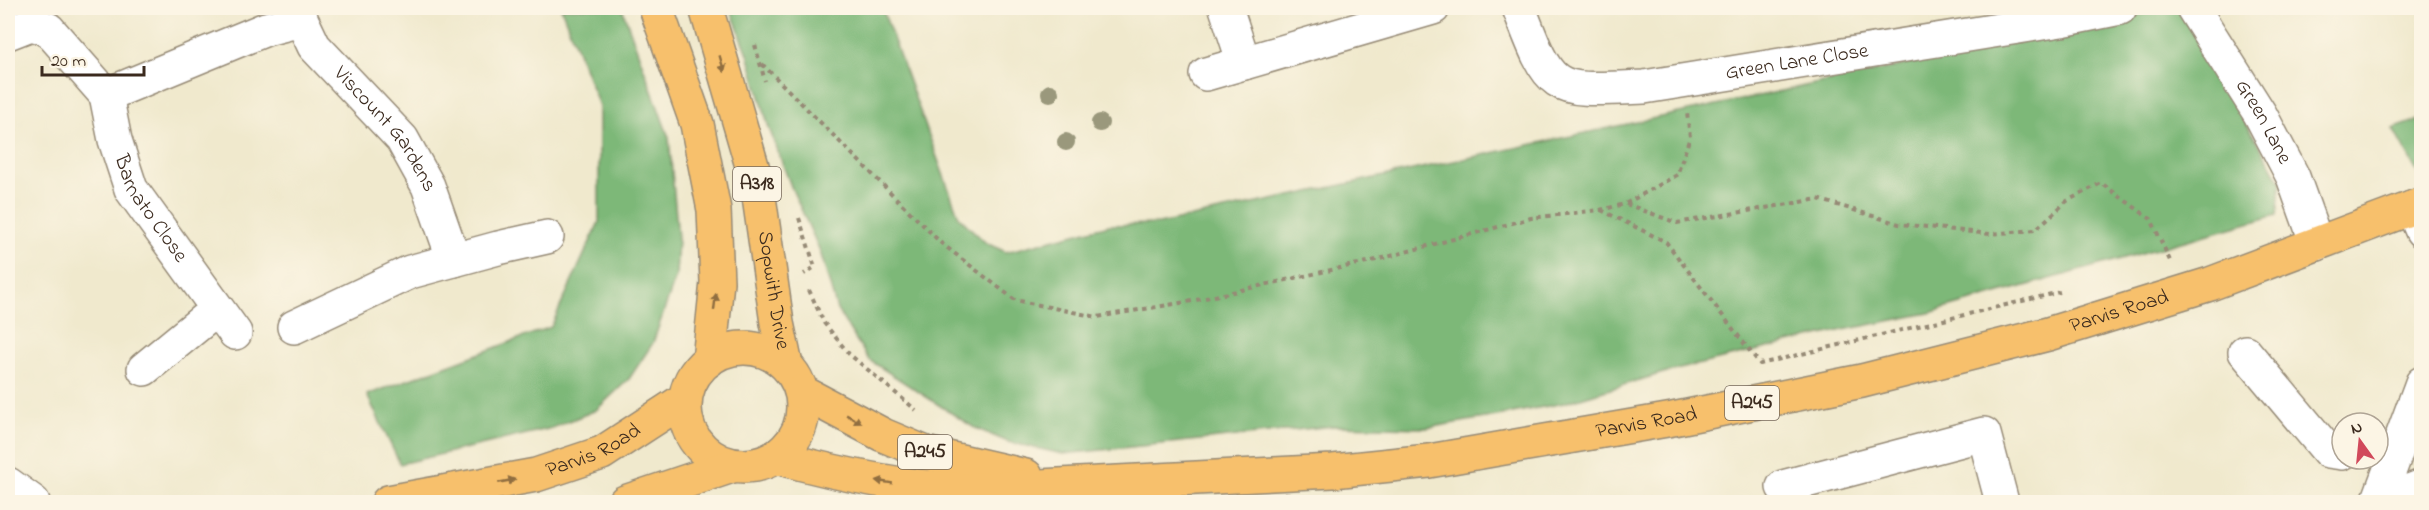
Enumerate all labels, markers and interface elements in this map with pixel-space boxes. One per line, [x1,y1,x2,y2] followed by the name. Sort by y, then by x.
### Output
[1723,36,1871,89] street label: Green Lane Close
[42,39,144,77] scale bar
[51,49,86,75] text: 20 m
[718,55,727,73] one-way arrow
[325,59,444,198] street label: Viscount Gardens
[2227,74,2299,170] street label: Green Lane
[105,150,195,269] street label: Barnato Close
[733,167,781,201] road number: A318
[749,229,797,353] street label: Sopwith Drive
[2066,283,2173,341] street label: Parvis Road
[710,292,719,311] one-way arrow
[1725,386,1779,420] road number: A245
[1594,399,1700,447] street label: Parvis Road
[2330,411,2390,471] north arrow
[845,414,862,424] one-way arrow
[2348,415,2365,441] text: N
[542,416,647,486] street label: Parvis Road
[898,435,952,469] road number: A245
[498,476,517,485] one-way arrow
[874,477,893,486] one-way arrow

